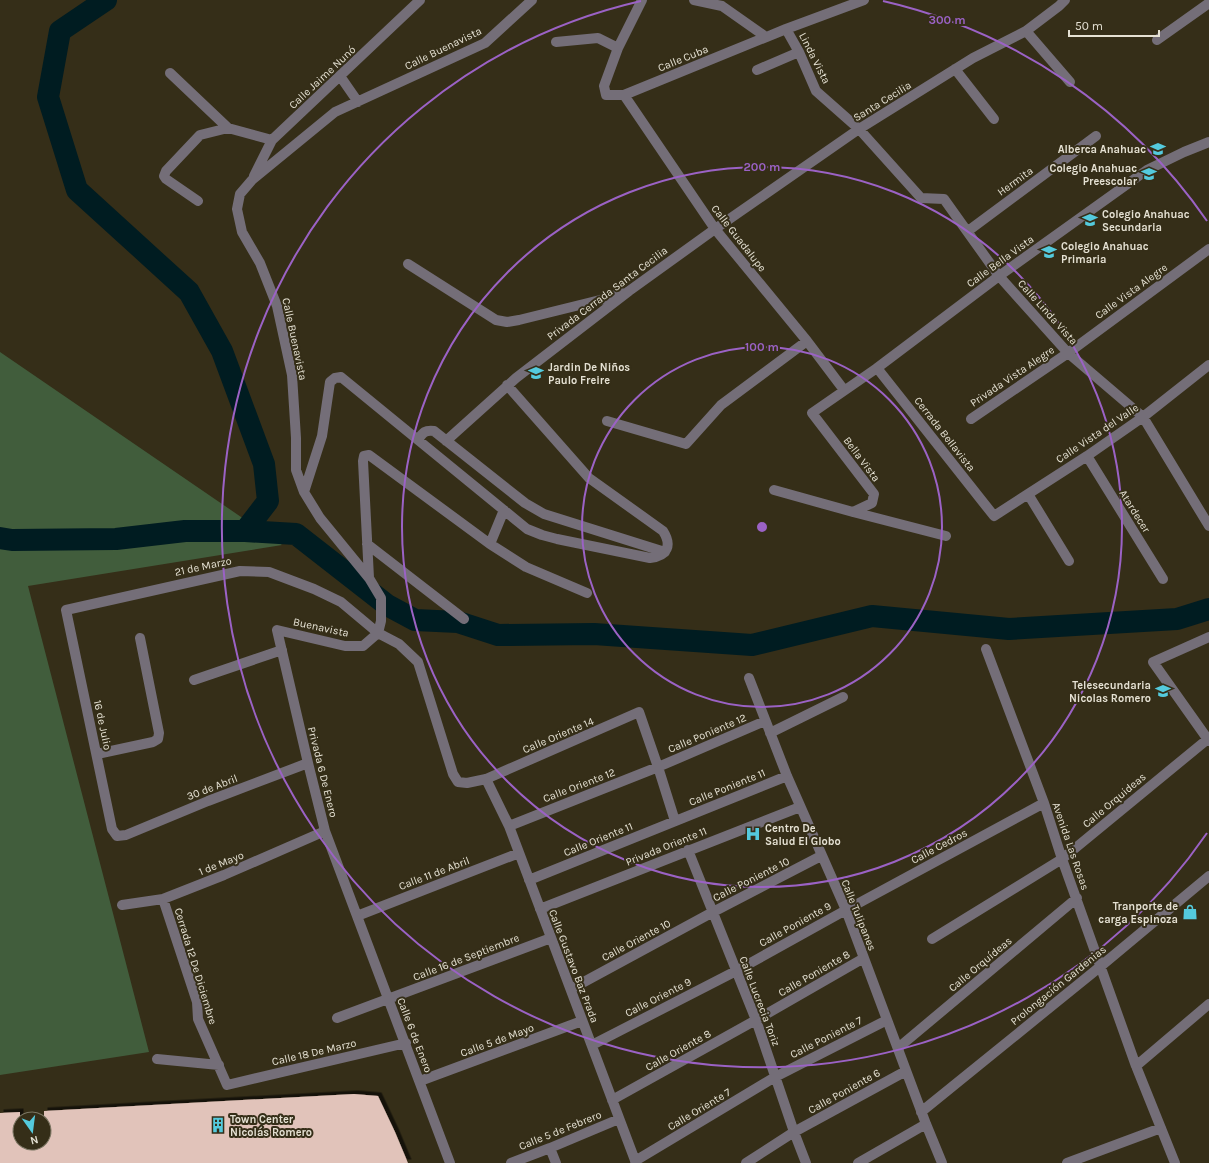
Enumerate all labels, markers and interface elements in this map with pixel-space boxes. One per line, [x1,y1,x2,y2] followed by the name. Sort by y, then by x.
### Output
[1069,12,1159,38] scale bar
[928,13,966,27] text: 300 m
[1075,19,1103,33] text: 50 m
[403,24,484,73] street label: Calle Buenavista
[796,30,833,86] street label: Linda Vista
[656,42,710,74] street label: Calle Cuba
[286,43,358,112] street label: Calle Jaime Nunó
[851,78,914,124] street label: Santa Cecilia
[1149,140,1167,158] school or university icon: Alberca Anahuac
[1058,143,1146,156] place label: Alberca Anahuac
[744,160,780,174] text: 200 m
[1049,162,1138,188] place label: Colegio Anahuac Preescolar
[995,164,1036,199] street label: Hermita
[1140,165,1158,183] school or university icon: Colegio Anahuac Preescolar
[708,202,769,275] street label: Calle Guadalupe
[1102,208,1190,234] place label: Colegio Anahuac Secundaria
[1081,211,1099,229] school or university icon: Colegio Anahuac Secundaria
[964,233,1036,290] street label: Calle Bella Vista
[1061,240,1149,266] place label: Colegio Anahuac Primaria
[1040,243,1058,261] school or university icon: Colegio Anahuac Primaria
[544,244,670,343] street label: Privada Cerrada Santa Cecilia
[1093,261,1170,322] street label: Calle Vista Alegre
[1015,277,1080,347] street label: Calle Linda Vista
[279,297,310,381] street label: Calle Buenavista
[745,340,779,354] text: 100 m
[968,343,1057,409] street label: Privada Vista Alegre
[548,361,630,387] place label: Jardin De Niños Paulo Freire
[527,364,545,382] school or university icon: Jardin De Niños Paulo Freire
[911,394,978,474] street label: Cerrada Bellavista
[1054,401,1141,466] street label: Calle Vista del Valle
[841,434,883,484] street label: Bella Vista
[1116,487,1153,535] street label: Atardecer
[755,520,769,534] centre of rings
[173,554,233,579] street label: 21 de Marzo
[292,615,350,640] street label: Buenavista
[1069,679,1151,705] place label: Telesecundaria Nicolas Romero
[1154,682,1172,700] school or university icon: Telesecundaria Nicolas Romero
[91,699,114,751] street label: 16 de Julio
[666,711,748,756] street label: Calle Poniente 12
[521,715,596,756] street label: Calle Oriente 14
[305,725,340,819] street label: Privada 6 De Enero
[541,766,617,805] street label: Calle Oriente 12
[687,766,767,809] street label: Calle Poniente 11
[1080,770,1149,831] street label: Calle Orquideas
[185,772,240,803] street label: 30 de Abril
[1049,800,1092,892] street label: Avenida Las Rosas
[562,820,635,859] street label: Calle Oriente 11
[765,822,841,848] place label: Centro De Salud El Globo
[624,824,709,869] street label: Privada Oriente 11
[744,825,762,843] hospital icon: Centro De Salud El Globo
[909,826,970,867] street label: Calle Cedros
[197,849,246,878] street label: 1 de Mayo
[397,854,472,893] street label: Calle 11 de Abril
[711,855,792,904] street label: Calle Poniente 10
[838,878,879,953] street label: Calle Tulipanes
[757,899,834,950] street label: Calle Poniente 9
[1098,900,1178,926] place label: Tranporte de carga Espinoza
[1181,903,1199,921] shop icon: Tranporte de carga Espinoza
[172,906,220,1026] street label: Cerrada 12 De Diciembre
[546,908,601,1025] street label: Calle Gustavo Baz Prada
[599,917,673,964] street label: Calle Oriente 10
[411,931,521,984] street label: Calle 16 de Septiembre
[946,934,1015,995] street label: Calle Orquídeas
[1008,943,1109,1028] street label: Prolongación Gardenias
[776,948,853,999] street label: Calle Poniente 8
[736,954,783,1048] street label: Calle Lucrecia Toriz
[623,975,694,1020] street label: Calle Oriente 9
[394,996,435,1075] street label: Calle 6 de Enero
[788,1014,864,1061] street label: Calle Poniente 7
[459,1021,536,1060] street label: Calle 5 de Mayo
[643,1027,714,1074] street label: Calle Oriente 8
[271,1036,358,1069] street label: Calle 18 De Marzo
[806,1066,882,1117] street label: Calle Poniente 6
[665,1085,733,1133] street label: Calle Oriente 7
[517,1108,603,1153] street label: Calle 5 de Febrero
[12,1111,52,1151] north arrow
[230,1113,312,1139] place label: Town Center Nicolás Romero
[209,1116,227,1134] building icon: Town Center Nicolás Romero
[29,1133,40,1147] text: N

